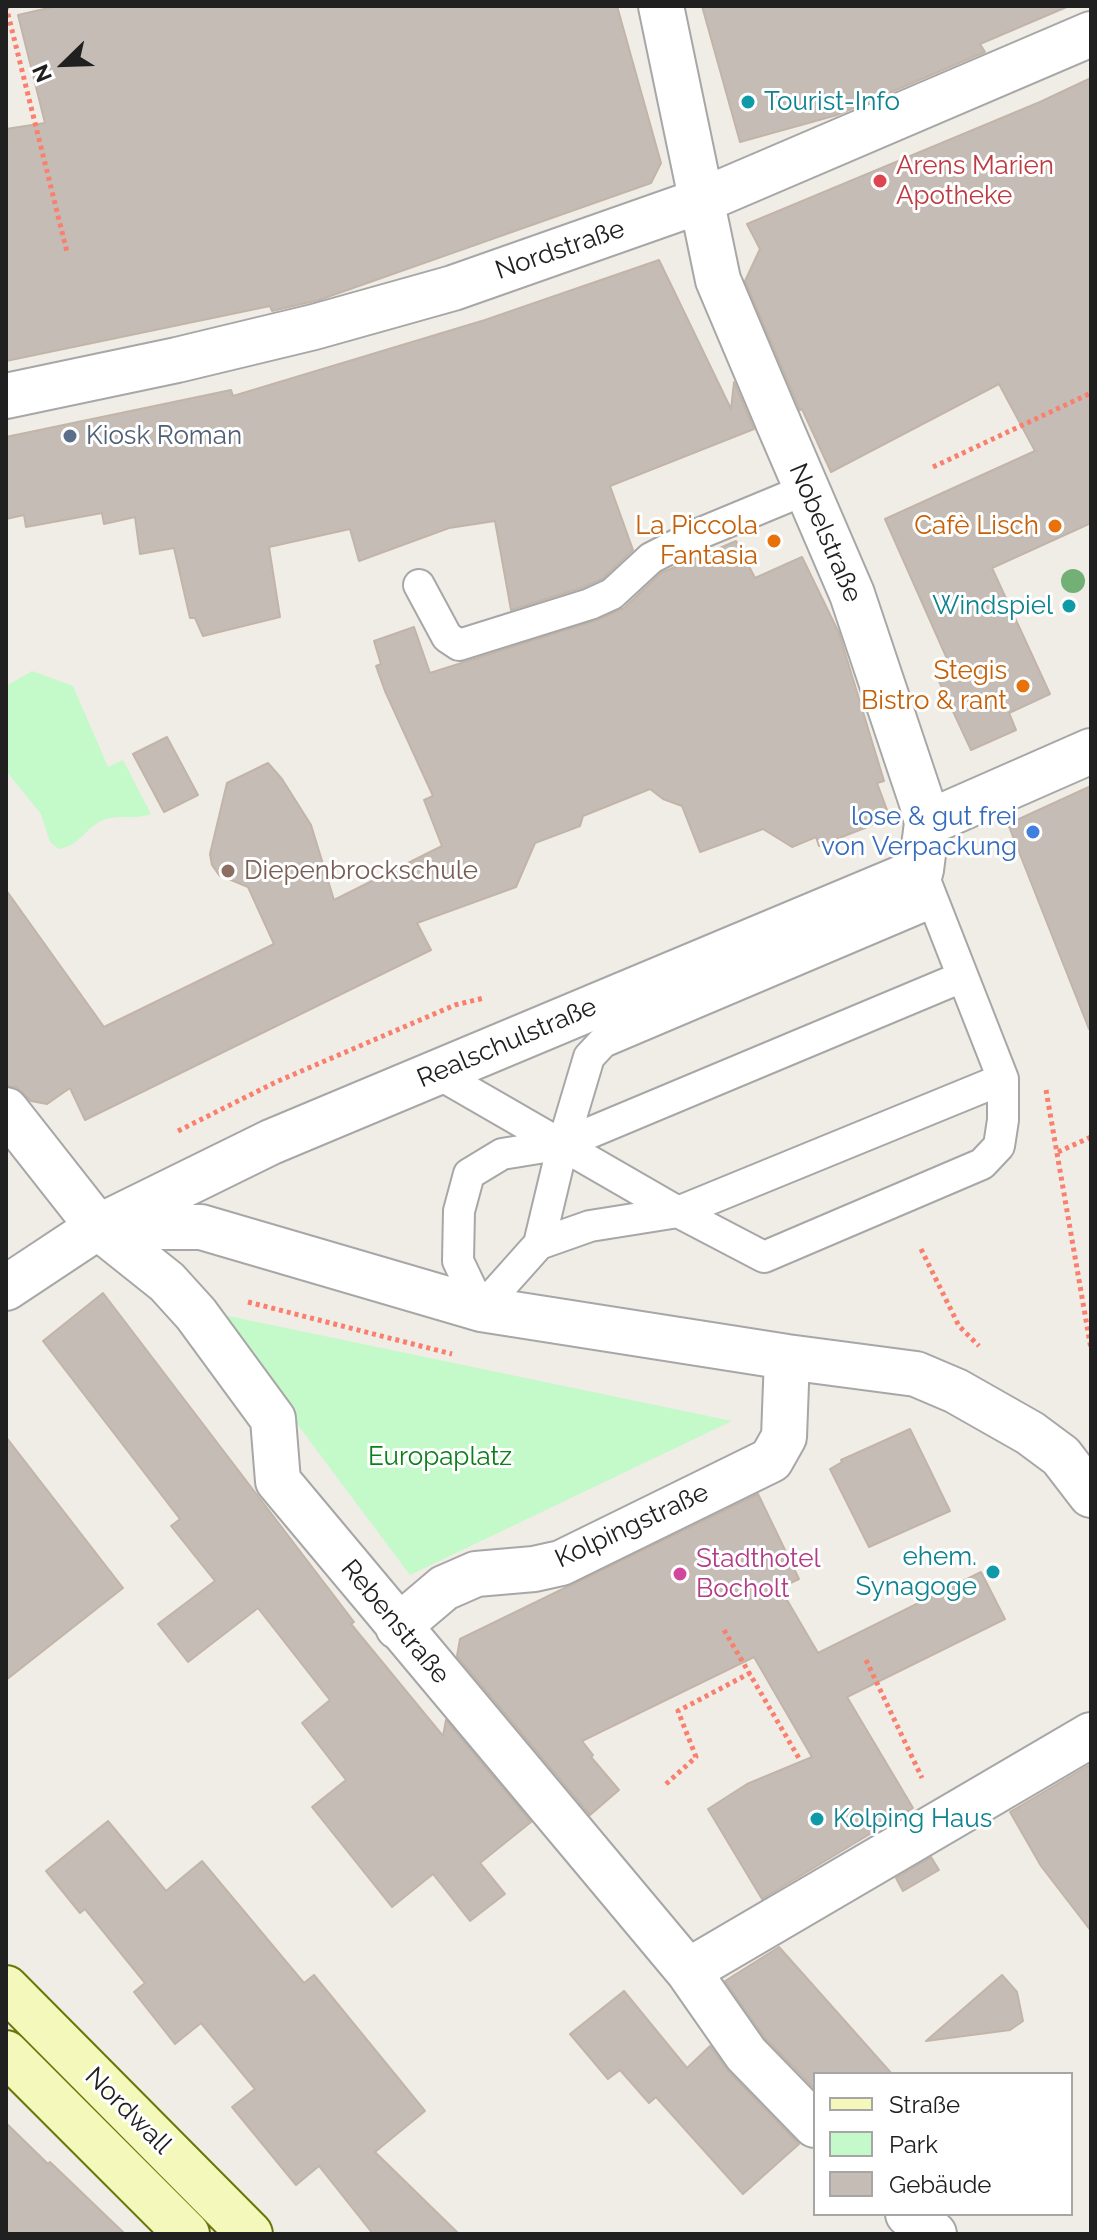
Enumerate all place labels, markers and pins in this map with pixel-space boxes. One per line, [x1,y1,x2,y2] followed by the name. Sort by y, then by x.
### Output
[764,86,900,118] place label: Tourist-Info
[739,93,757,111] marker: Tourist-Info
[896,150,1054,212] place label: Arens Marien Apotheke
[871,172,889,190] marker: Arens Marien Apotheke
[86,420,242,452] place label: Kiosk Roman
[61,427,79,445] marker: Kiosk Roman
[635,510,758,572] place label: La Piccola Fantasia
[914,510,1039,542] place label: Cafè Lisch
[1046,517,1064,535] marker: Cafè Lisch
[765,532,783,550] marker: La Piccola Fantasia
[932,590,1053,622] place label: Windspiel
[1060,597,1078,615] marker: Windspiel
[861,655,1007,716] place label: Stegis Bistro & rant
[1014,677,1032,695] marker: Stegis Bistro & rant
[821,801,1017,862] place label: lose & gut frei von Verpackung
[1024,823,1042,841] marker: lose & gut frei von Verpackung
[244,855,478,887] place label: Diepenbrockschule
[219,862,237,880] marker: Diepenbrockschule
[855,1541,977,1602] place label: ehem. Synagoge
[696,1543,821,1604] place label: Stadthotel Bocholt
[984,1563,1002,1581] marker: ehem. Synagoge
[671,1565,689,1583] marker: Stadthotel Bocholt
[833,1803,992,1835] place label: Kolping Haus
[808,1810,826,1828] marker: Kolping Haus

